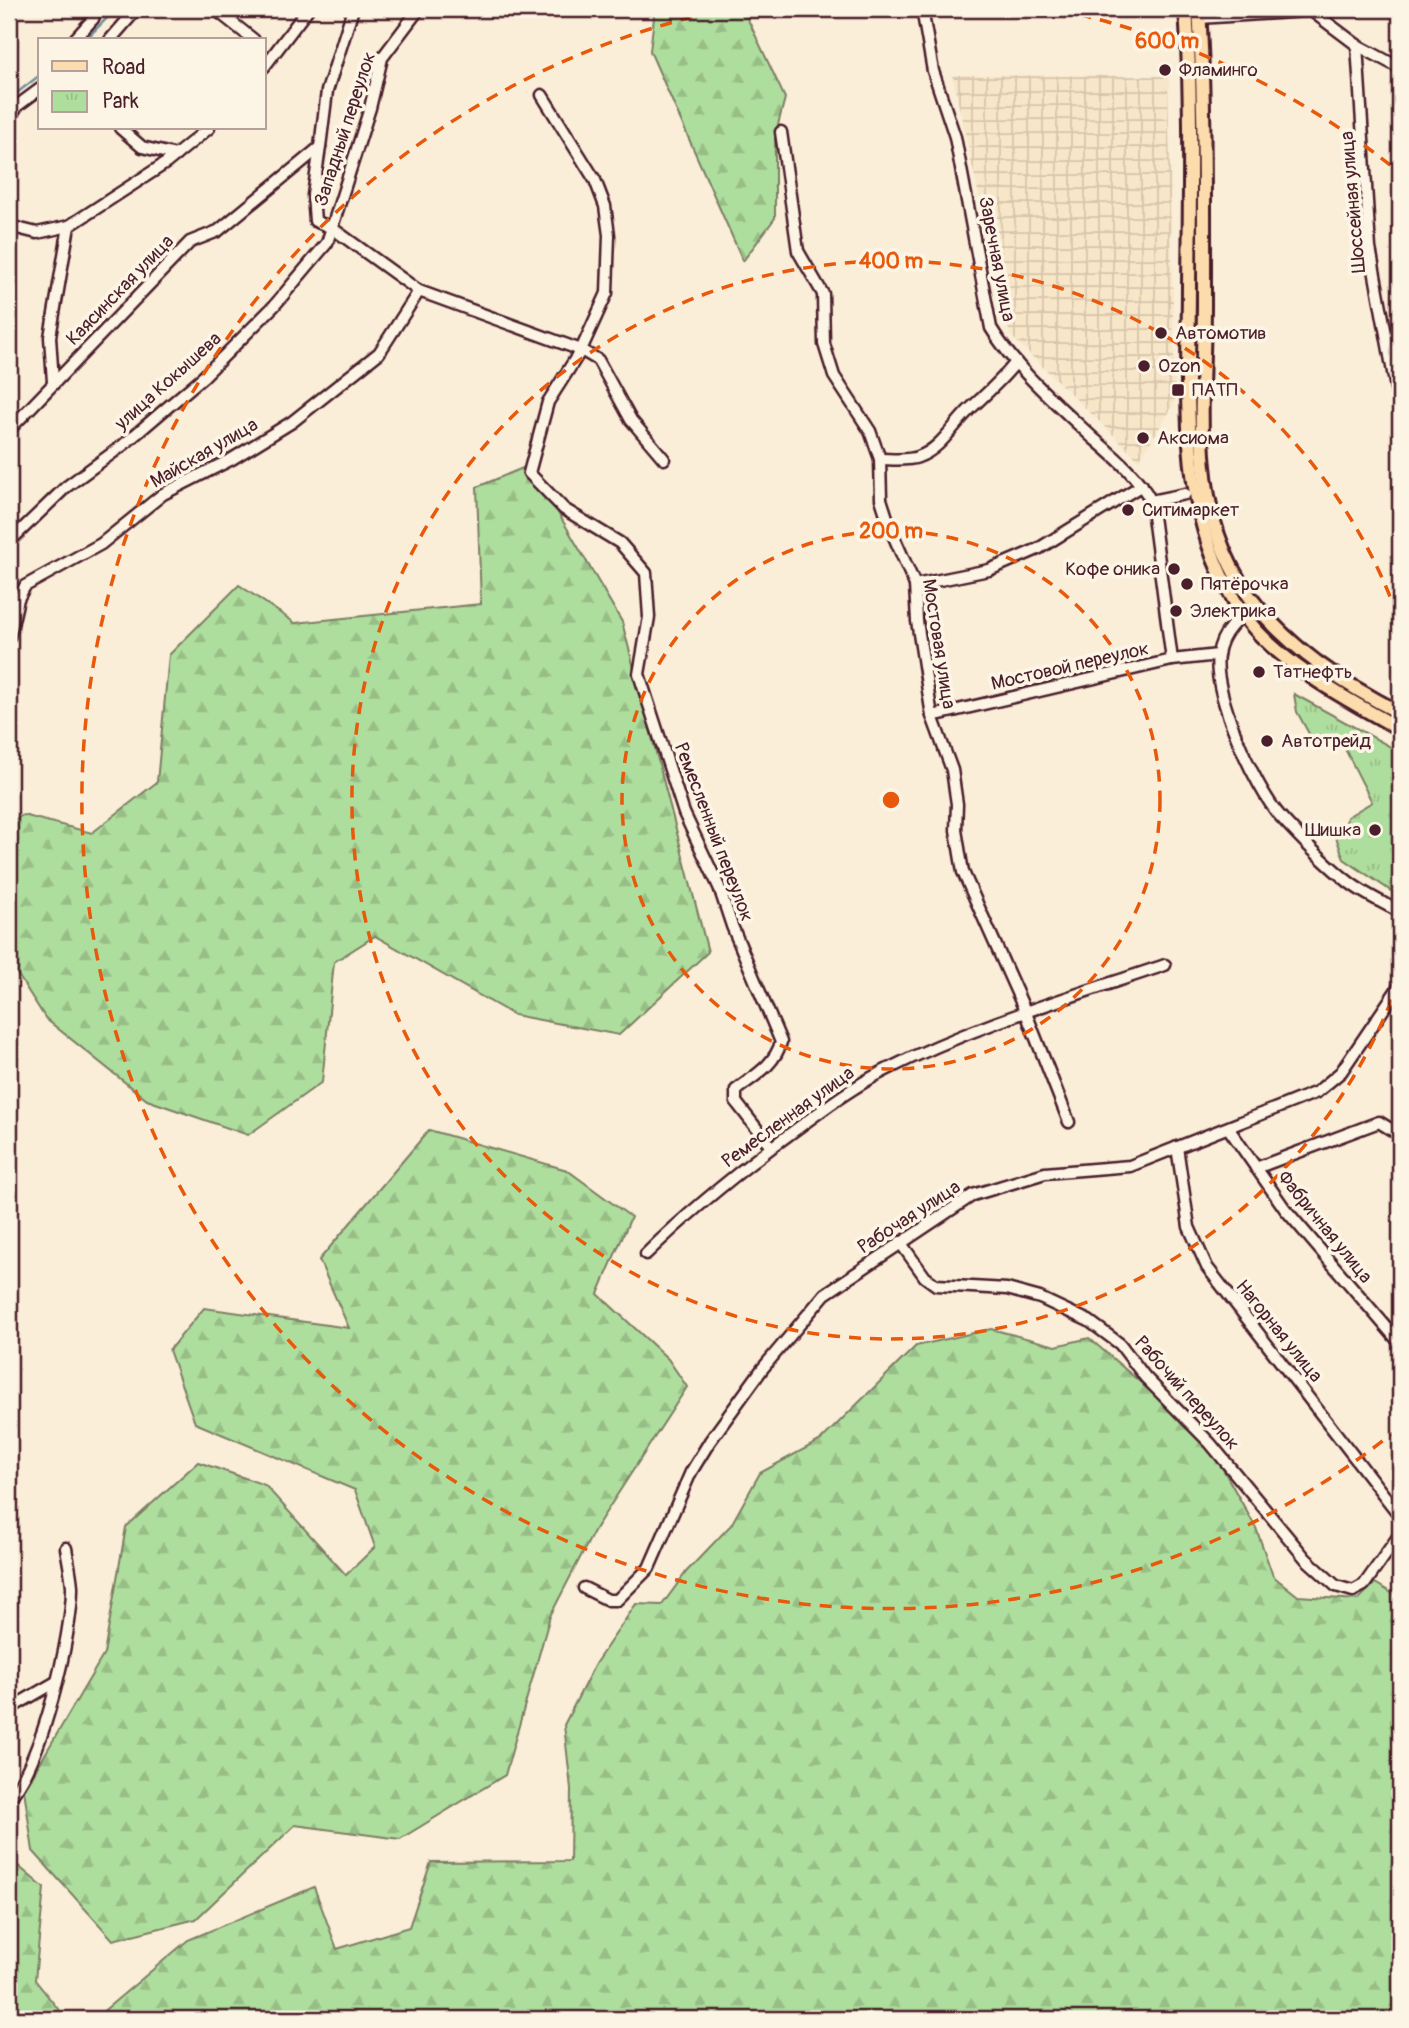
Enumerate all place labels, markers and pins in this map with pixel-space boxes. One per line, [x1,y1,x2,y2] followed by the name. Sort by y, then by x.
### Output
[1179,58,1258,82] place label: Фламинго
[1157,62,1173,78] marker: Фламинго
[1175,321,1266,345] place label: Автомотив
[1153,325,1169,341] marker: Автомотив
[1158,354,1201,378] place label: Ozon
[1136,358,1152,374] marker: Ozon
[1192,378,1238,402] place label: ПАТП
[1170,382,1186,398] marker: ПАТП
[1157,426,1229,450] place label: Аксиома
[1135,430,1151,446] marker: Аксиома
[1142,498,1240,522] place label: Ситимаркет
[1120,502,1136,518] marker: Ситимаркет
[1065,557,1160,581] place label: Кофе оника
[1166,561,1182,577] marker: Кофе оника
[1201,572,1289,596] place label: Пятёрочка
[1179,576,1195,592] marker: Пятёрочка
[1190,599,1276,623] place label: Электрика
[1168,603,1184,619] marker: Электрика
[1273,660,1352,684] place label: Татнефть
[1251,664,1267,680] marker: Татнефть
[1281,729,1371,753] place label: Автотрейд
[1259,733,1275,749] marker: Автотрейд
[879,788,903,812] centre of rings
[1305,818,1361,842] place label: Шишка
[1367,822,1383,838] marker: Шишка

